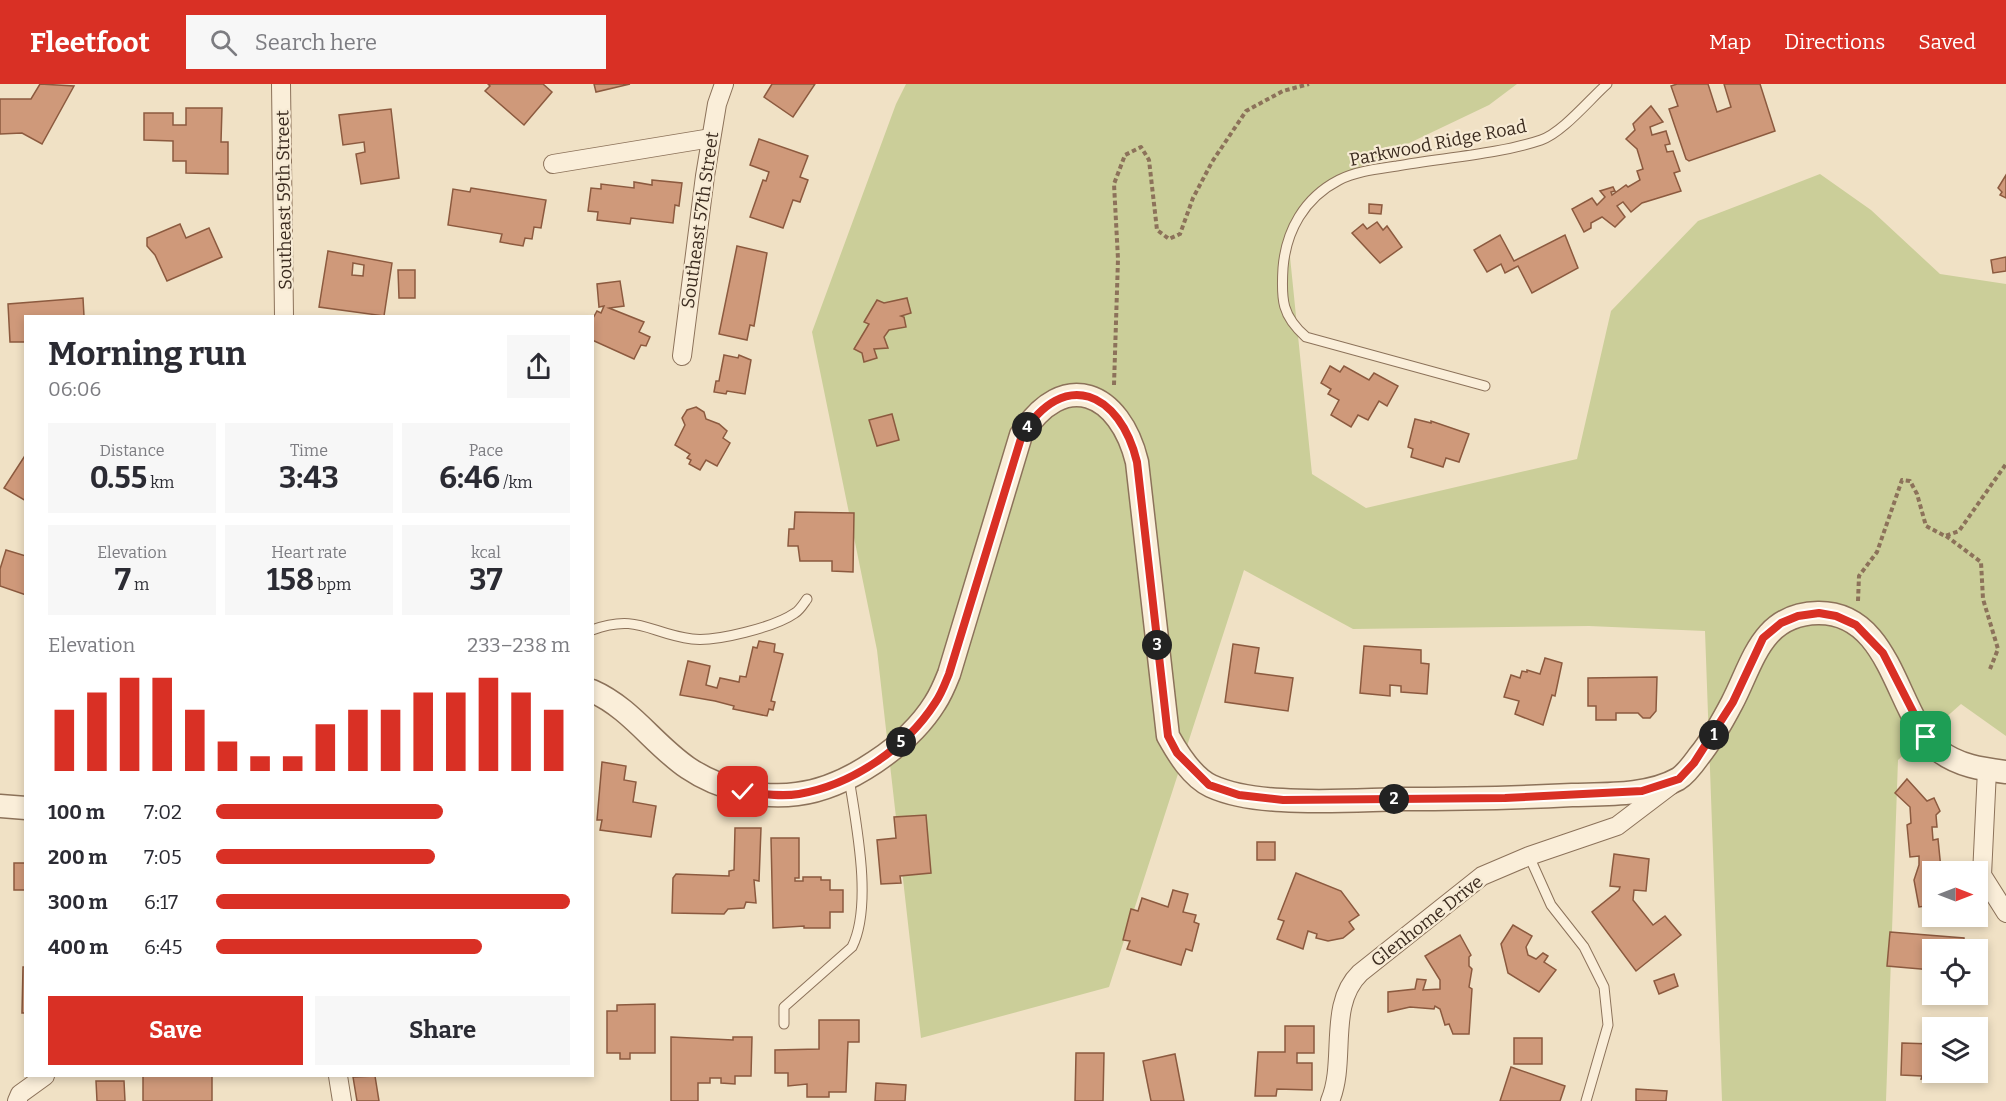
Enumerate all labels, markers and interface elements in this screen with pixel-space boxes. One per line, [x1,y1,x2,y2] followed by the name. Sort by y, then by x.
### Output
[186,15,606,69] search box
[30,26,150,59] text: Fleetfoot
[207,26,240,59] icon: search
[255,29,377,56] text: Search here
[1709,29,1751,55] text: Map
[1784,29,1885,55] text: Directions
[1918,29,1976,55] text: Saved
[271,109,297,290] street label: Southeast 59th Street
[1348,115,1529,171] street label: Parkwood Ridge Road
[677,130,723,310] street label: Southeast 57th Street
[48,334,246,374] text: Morning run
[507,335,570,398] button: share
[48,377,101,401] text: 06:06
[1012,412,1042,442] pin: 4
[1022,417,1032,436] text: 4
[100,441,164,460] text: Distance
[290,441,328,460] text: Time
[469,441,503,460] text: Pace
[90,460,147,496] text: 0.55
[279,460,339,496] text: 3:43
[439,460,500,496] text: 6:46
[147,473,174,492] text: km
[500,473,533,492] text: /km
[97,543,167,562] text: Elevation
[271,543,347,562] text: Heart rate
[471,543,501,562] text: kcal
[115,562,131,598] text: 7
[267,562,314,598] text: 158
[469,562,503,598] text: 37
[131,575,149,594] text: m
[314,575,351,594] text: bpm
[1142,630,1172,660] pin: 3
[48,633,135,657] text: Elevation
[467,633,570,657] text: 233–238 m
[1152,635,1162,654] text: 3
[1900,711,1951,762] pin
[1699,720,1729,750] pin: 1
[1909,720,1942,753] icon: arrive
[1711,725,1717,744] text: 1
[886,727,916,757] pin: 5
[897,732,905,751] text: 5
[717,766,768,817] pin
[726,775,759,808] icon: check
[1379,784,1409,814] pin: 2
[1389,789,1399,808] text: 2
[48,800,105,824] text: 100 m
[144,800,182,824] text: 7:02
[48,845,107,869] text: 200 m
[144,845,182,869] text: 7:05
[1922,861,1988,927] north arrow
[1922,861,1988,1083] map controls
[1367,870,1487,972] street label: Glenhome Drive
[48,890,108,914] text: 300 m
[144,890,178,914] text: 6:17
[48,935,108,959] text: 400 m
[144,935,182,959] text: 6:45
[1922,939,1988,1005] button: locate
[48,996,303,1065] button: Save
[315,996,570,1065] button: Share
[1922,1017,1988,1083] button: layers

